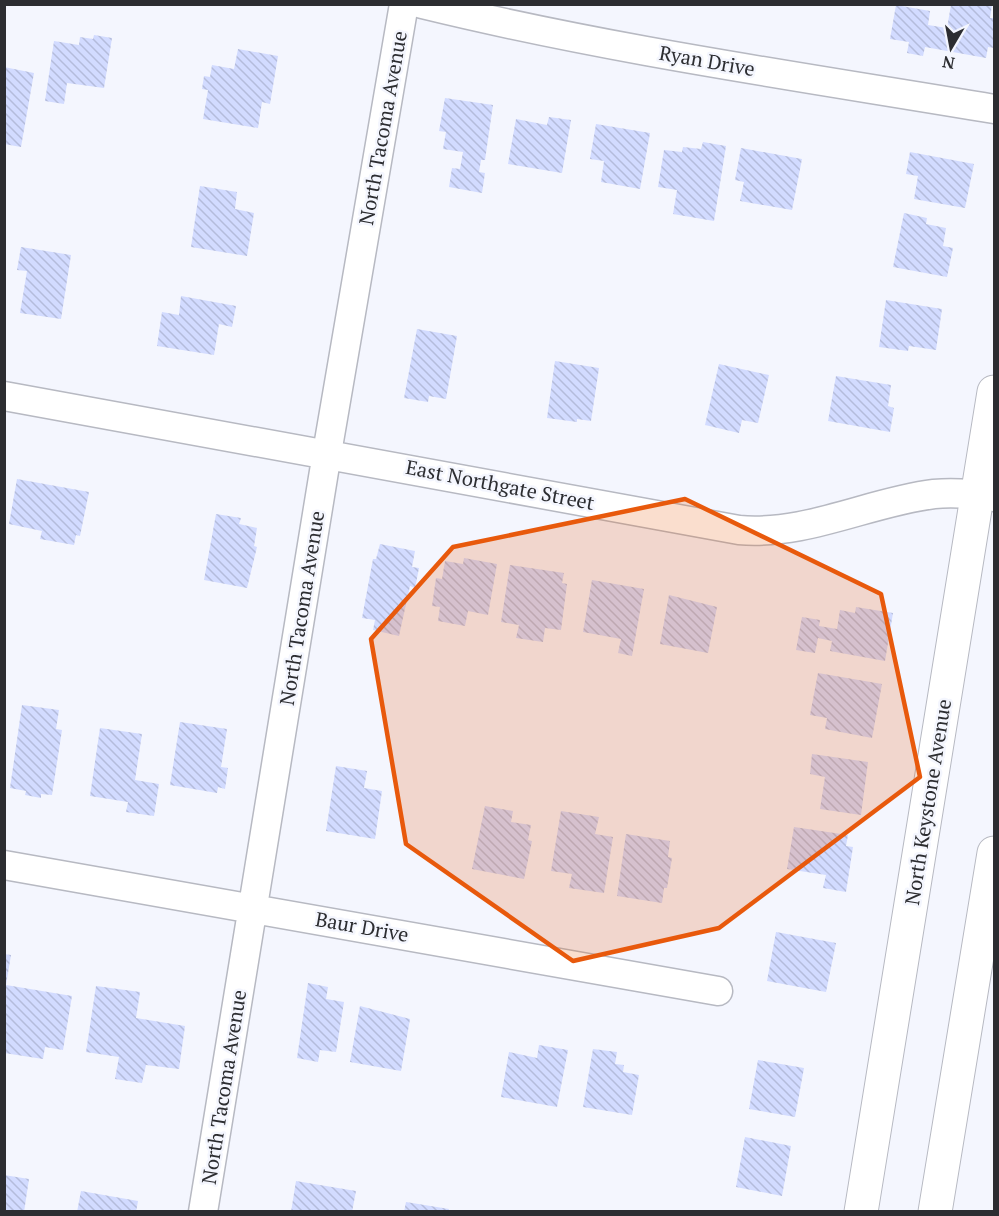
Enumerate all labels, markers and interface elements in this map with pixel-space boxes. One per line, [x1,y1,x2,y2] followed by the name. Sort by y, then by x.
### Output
[921,18,981,78] north arrow
[352,29,413,227] street label: North Tacoma Avenue
[657,39,757,82] street label: Ryan Drive
[941,51,956,75] text: N
[404,453,597,516] street label: East Northgate Street
[273,509,330,707] street label: North Tacoma Avenue
[898,697,957,907] street label: North Keystone Avenue
[313,905,411,948] street label: Baur Drive
[195,988,252,1186] street label: North Tacoma Avenue

